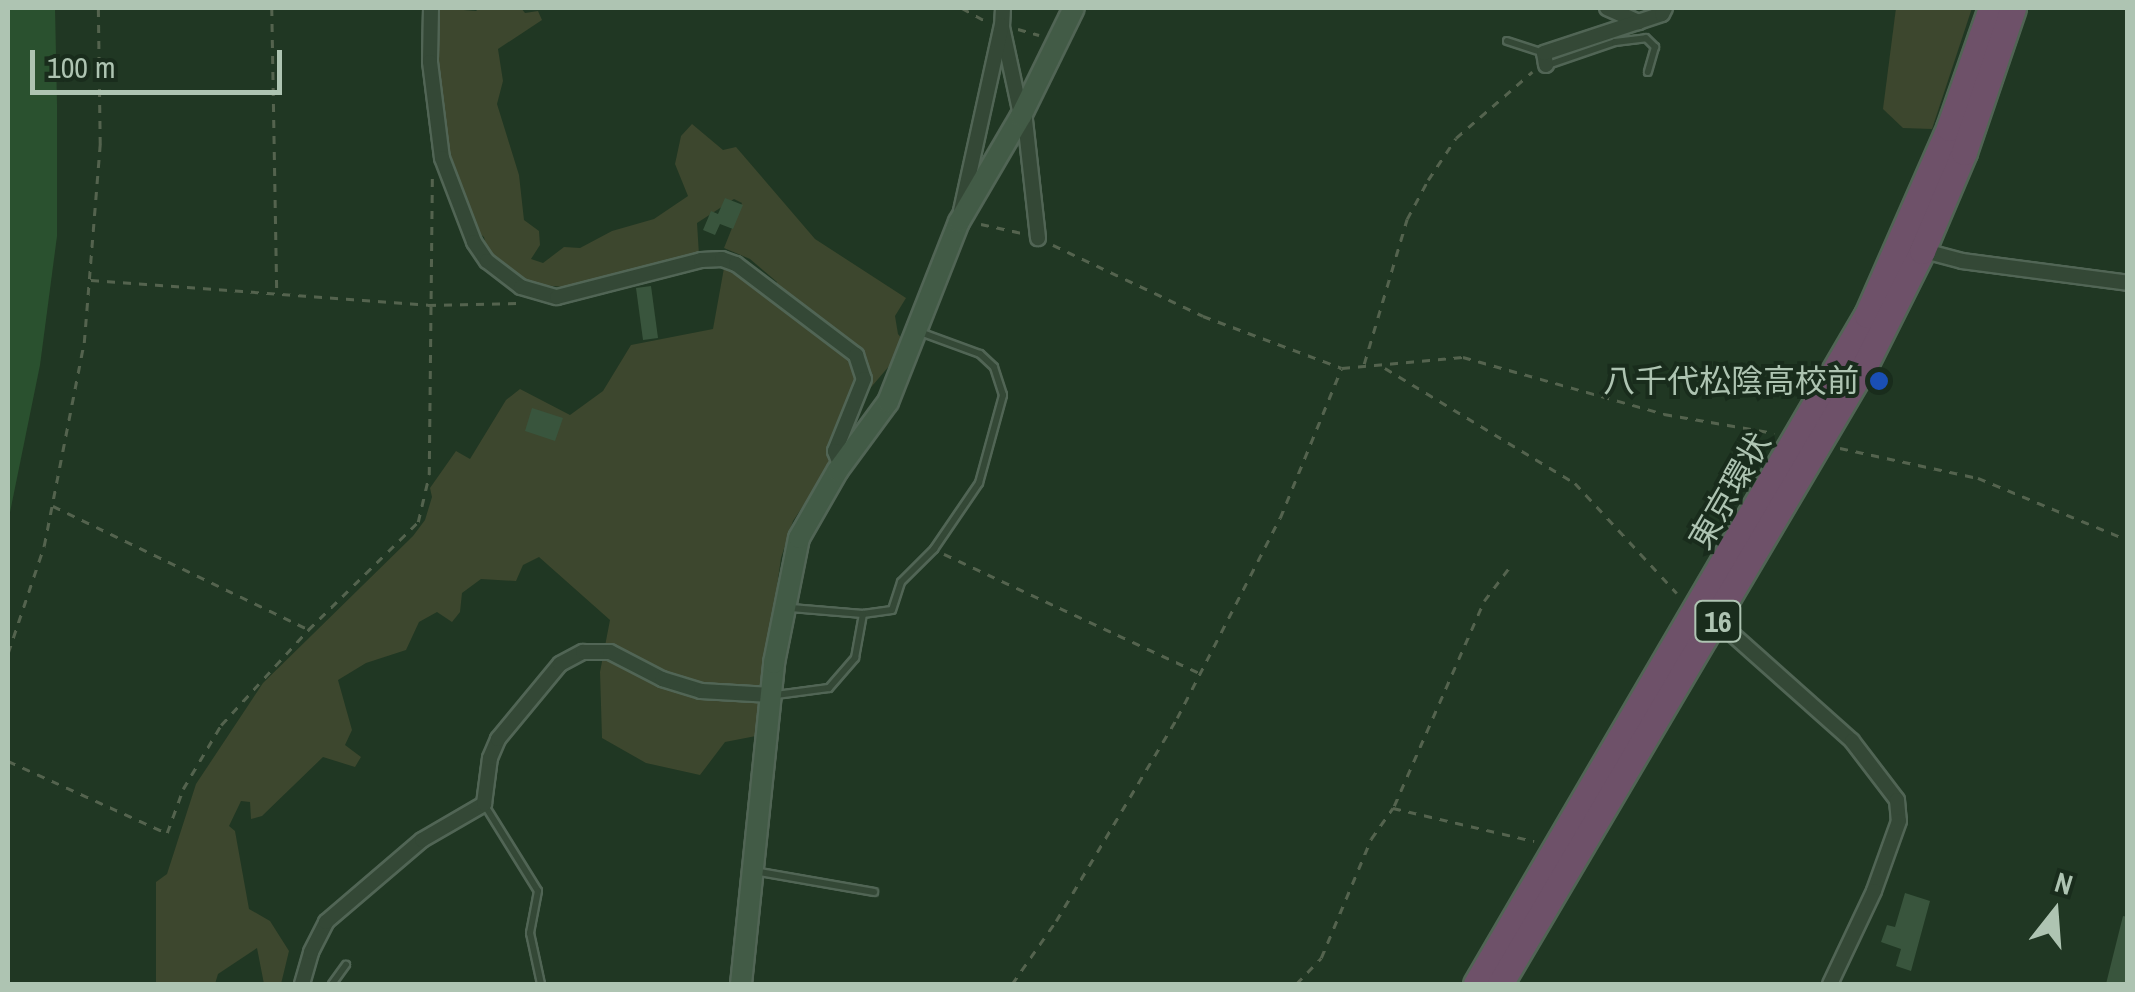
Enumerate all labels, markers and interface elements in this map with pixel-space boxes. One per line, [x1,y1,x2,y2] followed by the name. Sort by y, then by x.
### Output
[35,30,288,92] scale bar
[47,47,115,87] text: 100 m
[1603,362,1859,400] place label: 八千代松陰高校前
[1868,370,1890,392] marker: 八千代松陰高校前
[1681,426,1779,556] street label: 東京環状
[1693,596,1743,646] road number: 16
[2005,862,2105,962] north arrow
[2050,863,2077,904] text: N

